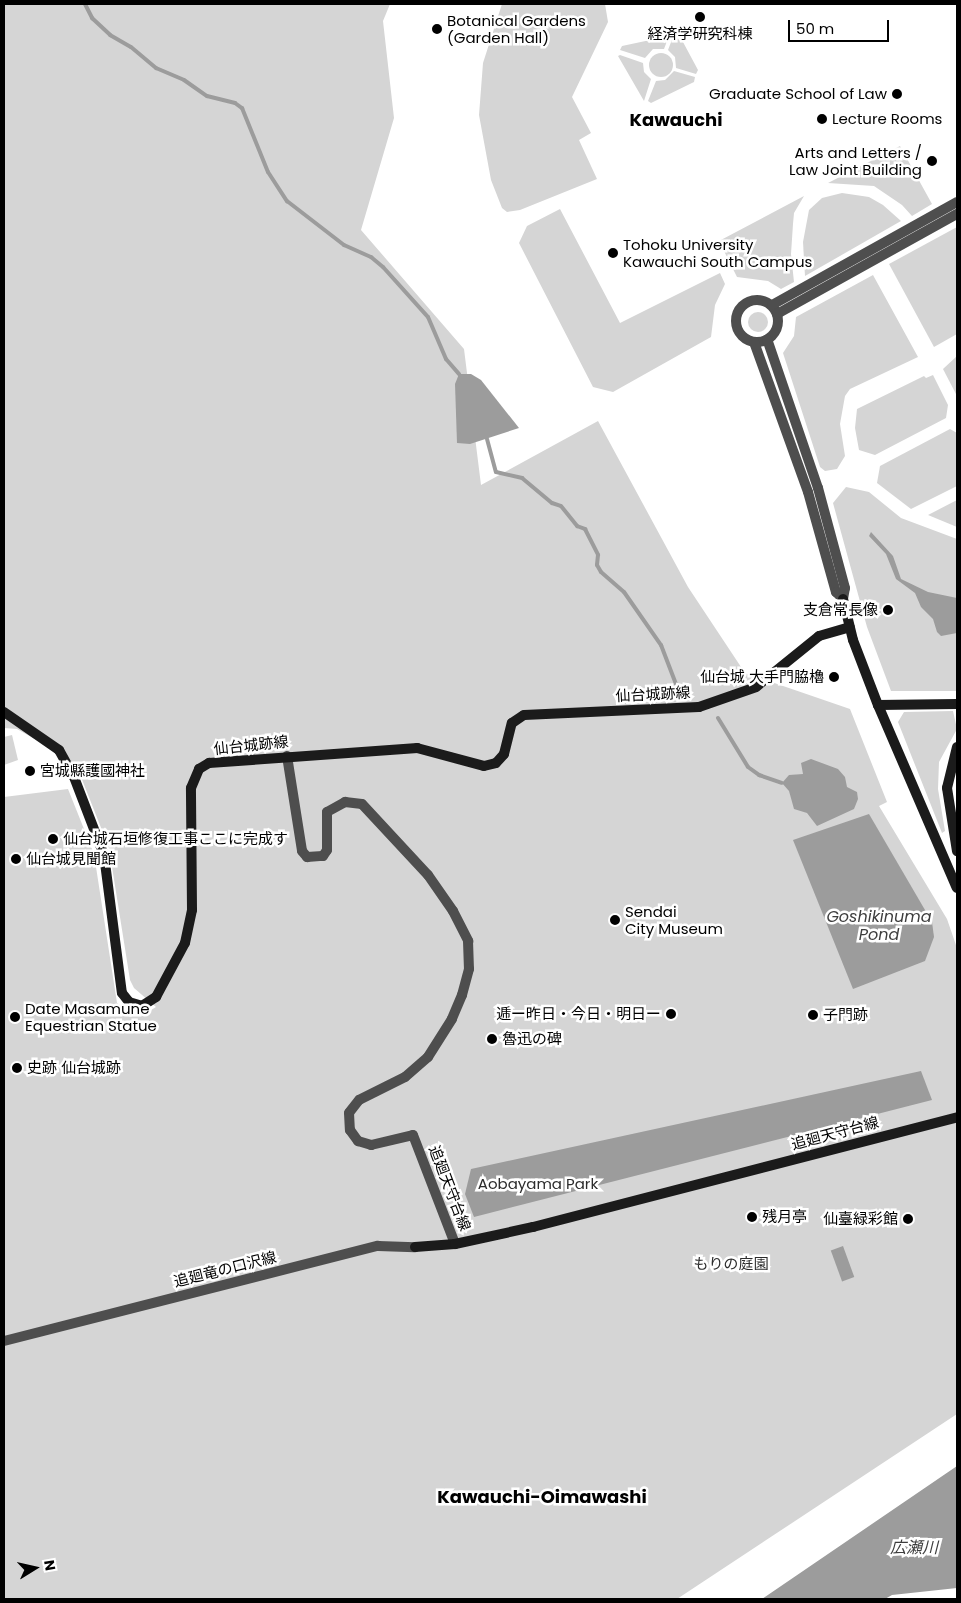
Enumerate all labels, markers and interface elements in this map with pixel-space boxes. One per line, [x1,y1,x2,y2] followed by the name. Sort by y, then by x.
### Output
[791,10,892,42] scale bar
[447,11,586,46] place label: Botanical Gardens (Garden Hall)
[694,11,706,23] marker: 経済学研究科棟
[796,18,834,39] text: 50 m
[431,23,443,35] marker: Botanical Gardens (Garden Hall)
[648,25,752,43] place label: 経済学研究科棟
[709,85,887,103] place label: Graduate School of Law
[891,88,903,100] marker: Graduate School of Law
[629,109,723,131] district label: Kawauchi
[832,110,942,128] place label: Lecture Rooms
[816,113,828,125] marker: Lecture Rooms
[789,143,922,178] place label: Arts and Letters / Law Joint Building
[926,155,938,167] marker: Arts and Letters / Law Joint Building
[623,235,812,270] place label: Tohoku University Kawauchi South Campus
[607,247,619,259] marker: Tohoku University Kawauchi South Campus
[803,601,878,619] place label: 支倉常長像
[882,604,894,616] marker: 支倉常長像
[700,668,824,686] place label: 仙台城 大手門脇櫓
[828,671,840,683] marker: 仙台城 大手門脇櫓
[615,683,691,705] street label: 仙台城跡線
[213,732,289,758] street label: 仙台城跡線
[40,762,145,780] place label: 宮城縣護國神社
[24,765,36,777] marker: 宮城縣護國神社
[63,830,288,848] place label: 仙台城石垣修復工事ここに完成す
[47,833,59,845] marker: 仙台城石垣修復工事ここに完成す
[26,850,116,868] place label: 仙台城見聞館
[10,853,22,865] marker: 仙台城見聞館
[625,902,723,937] place label: Sendai City Museum
[826,907,932,945] water label: Goshikinuma Pond
[609,914,621,926] marker: Sendai City Museum
[25,999,157,1034] place label: Date Masamune Equestrian Statue
[496,1005,661,1023] place label: 逓ー昨日・今日・明日ー
[823,1006,868,1024] place label: 子門跡
[665,1008,677,1020] marker: 逓ー昨日・今日・明日ー
[807,1009,819,1021] marker: 子門跡
[9,1011,21,1023] marker: Date Masamune Equestrian Statue
[502,1030,562,1048] place label: 魯迅の碑
[486,1033,498,1045] marker: 魯迅の碑
[27,1059,121,1077] place label: 史跡 仙台城跡
[11,1062,23,1074] marker: 史跡 仙台城跡
[789,1113,881,1153] street label: 追廻天守台線
[425,1143,475,1233] street label: 追廻天守台線
[478,1175,598,1193] park label: Aobayama Park
[762,1208,807,1226] place label: 残月亭
[823,1210,898,1228] place label: 仙臺緑彩館
[746,1211,758,1223] marker: 残月亭
[902,1213,914,1225] marker: 仙臺緑彩館
[172,1248,278,1290] street label: 追廻竜の口沢線
[694,1255,768,1273] park label: もりの庭園
[437,1486,647,1508] district label: Kawauchi-Oimawashi
[890,1538,938,1558] water label: 広瀬川
[10,1543,60,1593] north arrow
[39,1558,61,1572] text: N

